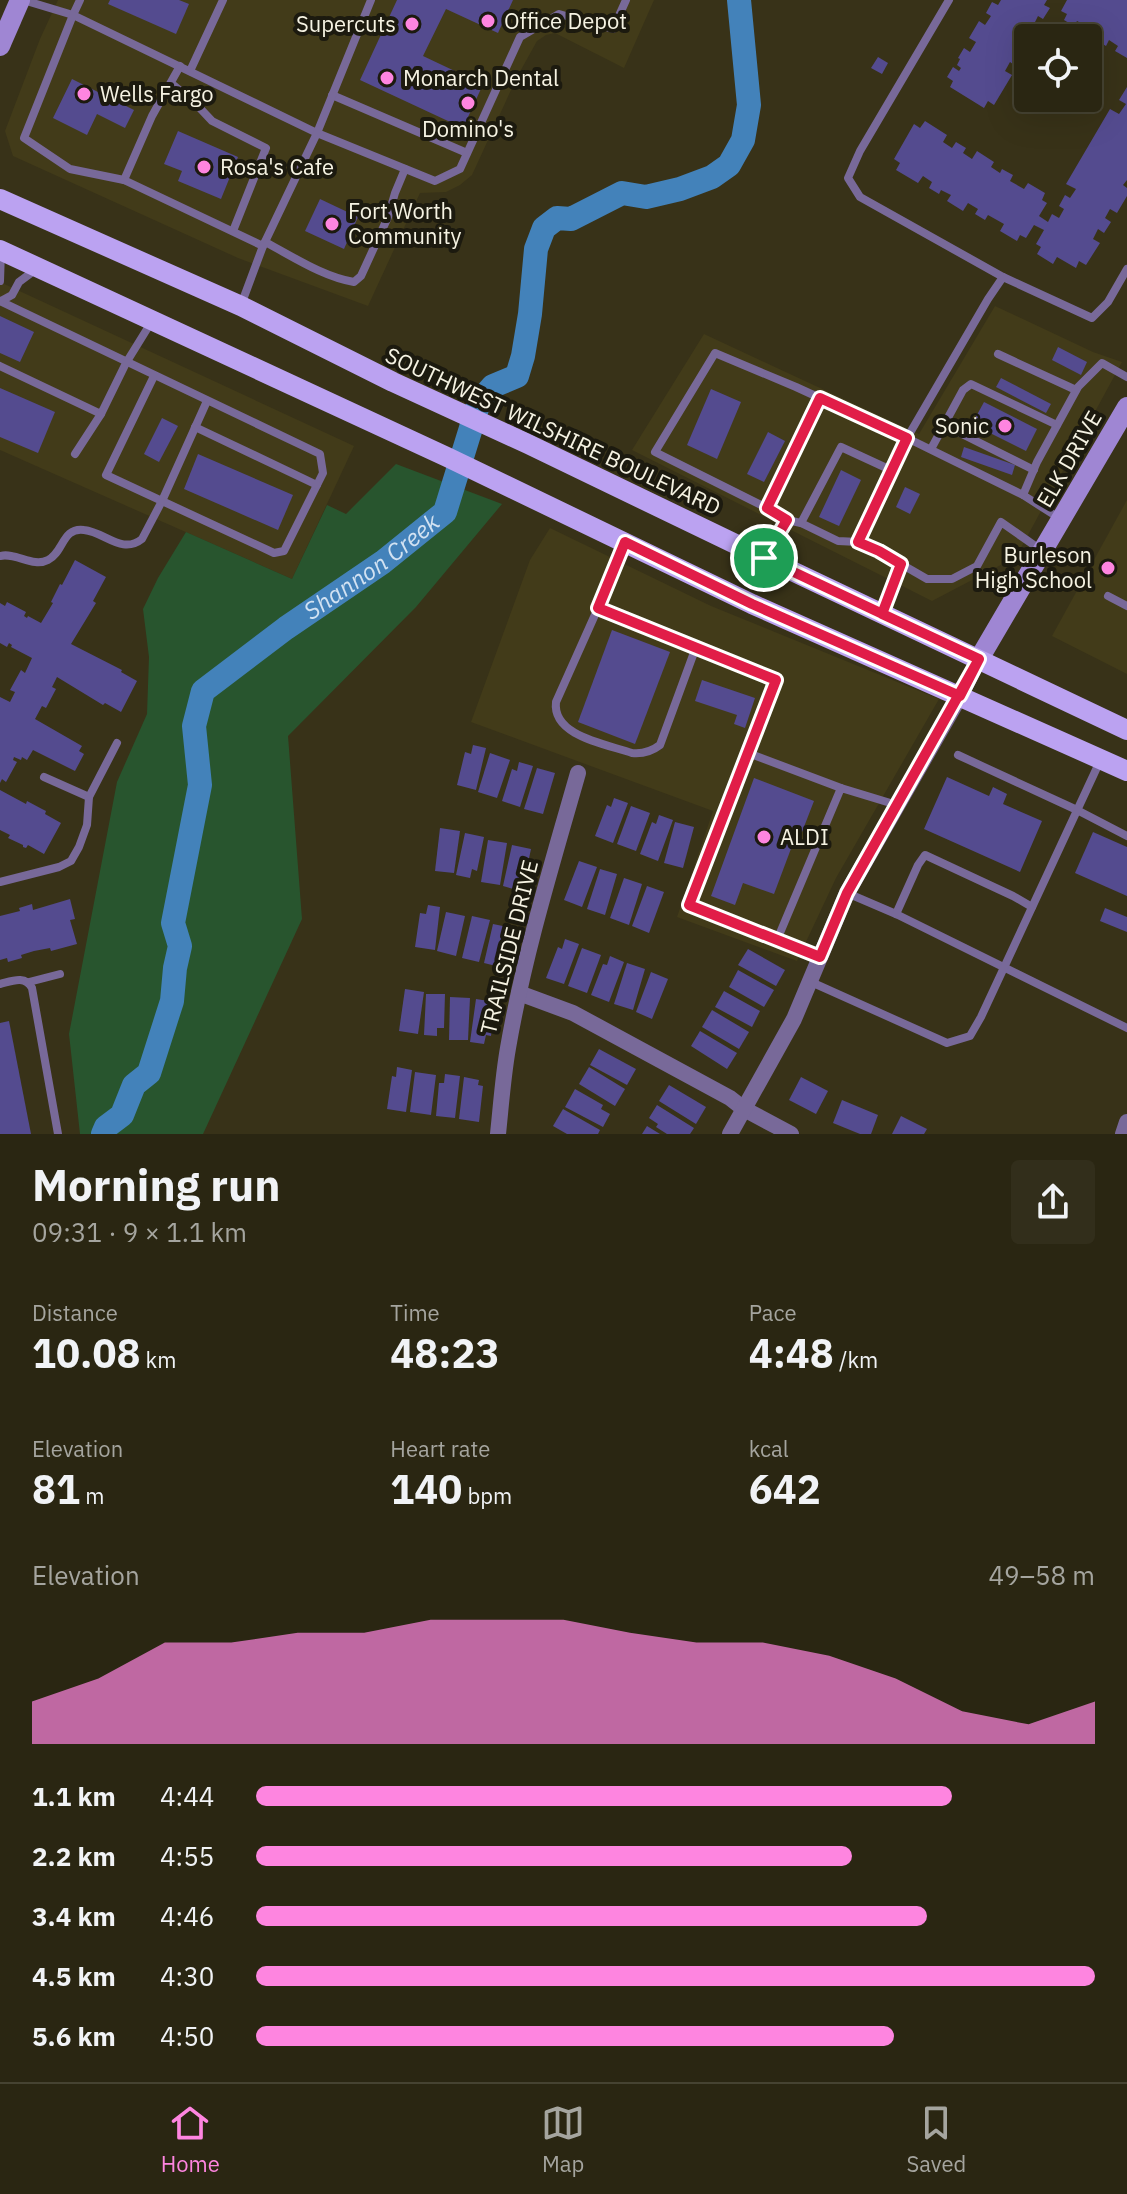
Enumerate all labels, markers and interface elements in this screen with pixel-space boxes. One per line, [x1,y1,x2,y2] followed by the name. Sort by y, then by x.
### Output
[504,6,627,35] place label: Office Depot
[296,9,396,38] place label: Supercuts
[479,12,497,30] marker: Office Depot
[403,15,421,33] marker: Supercuts
[1014,24,1102,112] map controls
[1014,24,1102,112] button: locate
[403,63,559,92] place label: Monarch Dental
[378,69,396,87] marker: Monarch Dental
[100,79,214,108] place label: Wells Fargo
[75,85,93,103] marker: Wells Fargo
[459,94,477,112] marker: Domino's
[422,114,514,143] place label: Domino's
[220,152,334,181] place label: Rosa's Cafe
[195,158,213,176] marker: Rosa's Cafe
[348,196,462,250] place label: Fort Worth Community
[323,215,341,233] marker: Fort Worth Community
[381,340,726,521] street label: SOUTHWEST WILSHIRE BOULEVARD
[1029,405,1108,512] street label: ELK DRIVE
[935,411,989,440] place label: Sonic
[996,417,1014,435] marker: Sonic
[297,505,446,626] water label: Shannon Creek
[730,524,798,592] pin
[742,536,786,580] icon: arrive
[975,540,1092,594] place label: Burleson High School
[1099,559,1117,577] marker: Burleson High School
[780,822,829,851] place label: ALDI
[755,828,773,846] marker: ALDI
[473,857,544,1037] street label: TRAILSIDE DRIVE
[32,1156,281,1213] text: Morning run
[1011,1160,1095,1244] button: share
[32,1215,247,1249] text: 09:31 · 9 × 1.1 km
[32,1298,118,1327] text: Distance
[390,1298,440,1327] text: Time
[749,1298,797,1327] text: Pace
[32,1327,140,1379] text: 10.08
[390,1327,500,1379] text: 48:23
[749,1327,834,1379] text: 4:48
[140,1345,176,1374] text: km
[834,1345,878,1374] text: /km
[32,1434,123,1463] text: Elevation
[390,1434,490,1463] text: Heart rate
[749,1434,789,1463] text: kcal
[32,1463,80,1515] text: 81
[390,1463,462,1515] text: 140
[749,1463,821,1515] text: 642
[80,1481,104,1510] text: m
[462,1481,512,1510] text: bpm
[32,1558,140,1592] text: Elevation
[988,1558,1095,1592] text: 49–58 m
[32,1779,116,1813] text: 1.1 km
[160,1779,214,1813] text: 4:44
[32,1839,116,1873] text: 2.2 km
[160,1839,214,1873] text: 4:55
[32,1899,116,1933] text: 3.4 km
[160,1899,214,1933] text: 4:46
[32,1959,116,1993] text: 4.5 km
[160,1959,214,1993] text: 4:30
[32,2019,116,2053] text: 5.6 km
[160,2019,214,2053] text: 4:50
[161,2101,220,2178] tab: Home
[541,2101,585,2178] tab: Map
[906,2101,966,2178] tab: Saved

